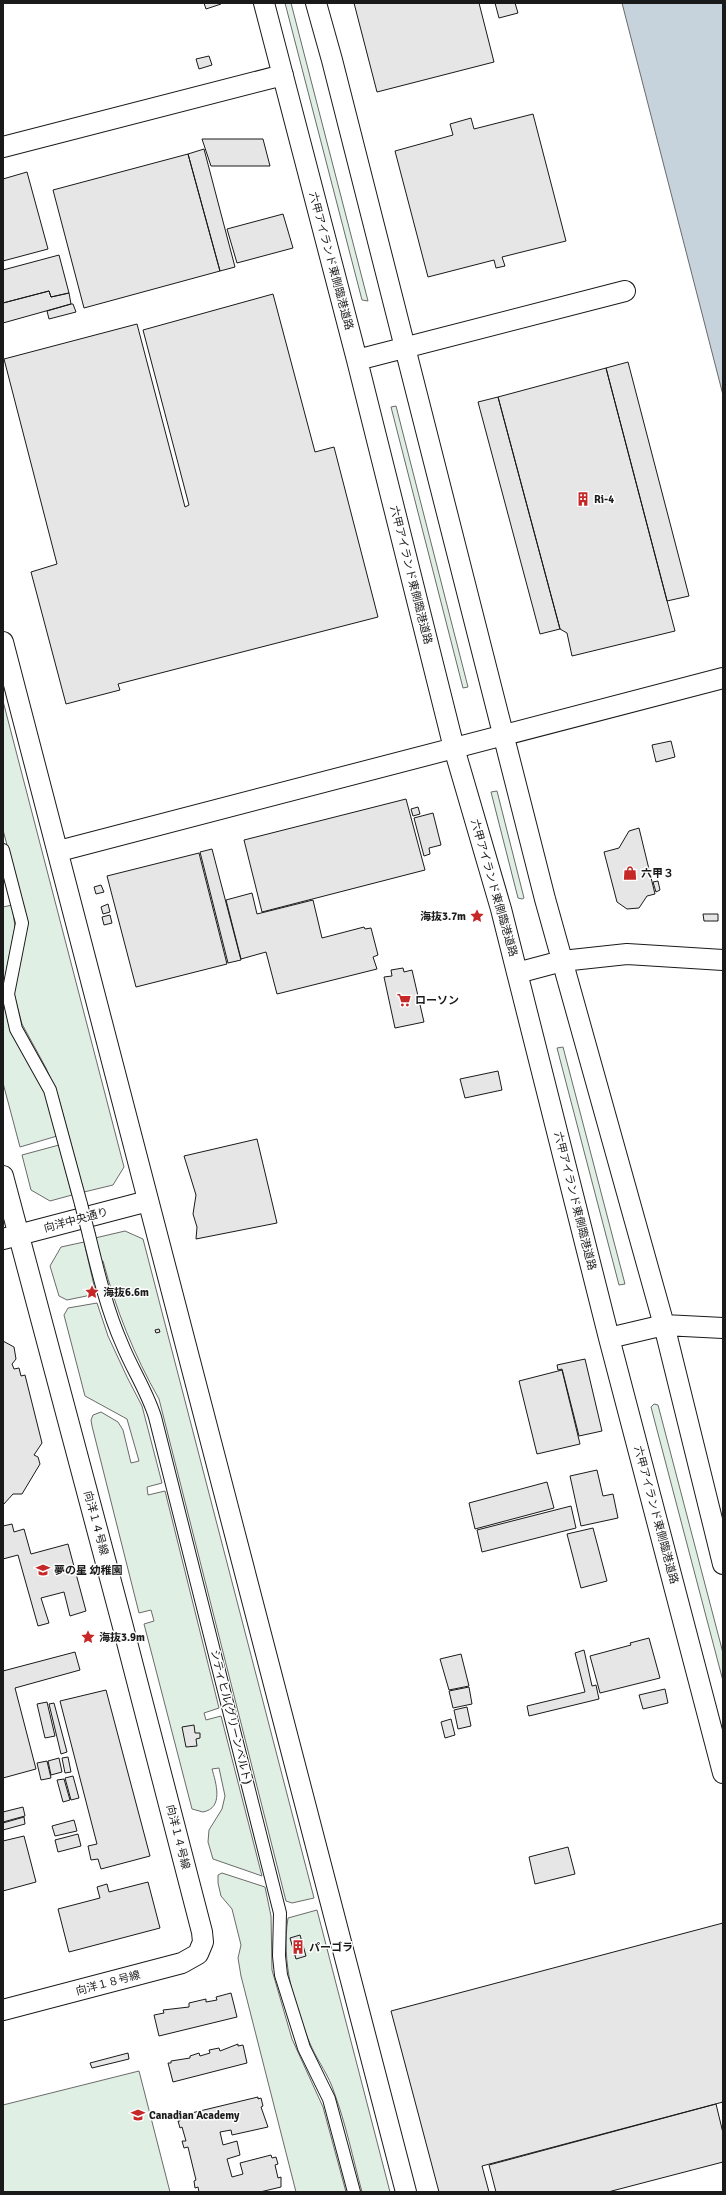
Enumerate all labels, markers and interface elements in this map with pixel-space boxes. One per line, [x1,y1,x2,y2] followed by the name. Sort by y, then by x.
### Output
[306,191,356,331] street label: 六甲アイランド東側臨港道路
[575,491,591,507] building icon: Ri-4
[594,493,614,506] place label: Ri-4
[387,504,435,646] street label: 六甲アイランド東側臨港道路
[468,818,520,958] street label: 六甲アイランド東側臨港道路
[622,865,638,881] shop icon: 六甲３
[641,867,674,880] place label: 六甲３
[469,908,485,924] place icon: 海抜3.7m
[420,910,466,923] place label: 海抜3.7m
[396,992,412,1008] supermarket icon: ローソン
[415,994,459,1007] place label: ローソン
[551,1130,599,1272] street label: 六甲アイランド東側臨港道路
[42,1205,110,1235] street label: 向洋中央通り
[84,1284,100,1300] place icon: 海抜6.6m
[103,1286,149,1299] place label: 海抜6.6m
[631,1445,681,1585] street label: 六甲アイランド東側臨港道路
[81,1489,111,1557] street label: 向洋１４号線
[35,1562,51,1578] school or university icon: 夢の星 幼稚園
[54,1564,122,1577] place label: 夢の星 幼稚園
[80,1629,96,1645] place icon: 海抜3.9m
[99,1631,145,1644] place label: 海抜3.9m
[208,1648,254,1786] street label: シティヒル(グリーンベルト)
[164,1803,192,1871] street label: 向洋１４号線
[290,1939,306,1955] building icon: パーゴラ
[309,1941,353,1954] place label: パーゴラ
[74,1968,142,1998] street label: 向洋１８号線
[130,2107,146,2123] school or university icon: Canadian Academy
[149,2109,240,2122] place label: Canadian Academy

